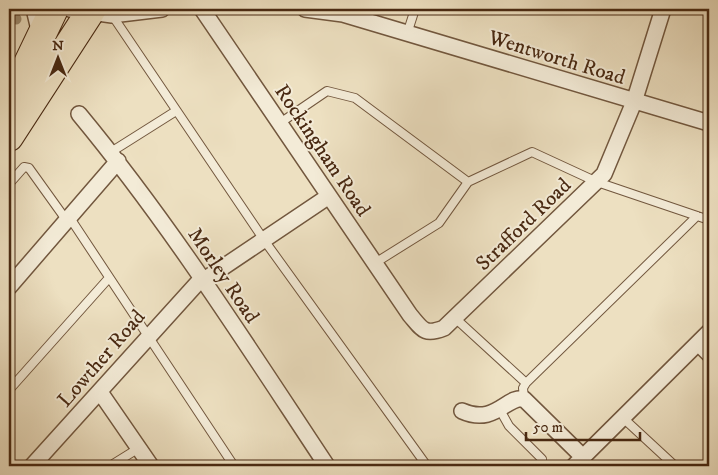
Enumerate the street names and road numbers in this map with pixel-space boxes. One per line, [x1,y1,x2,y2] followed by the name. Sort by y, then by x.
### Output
[484,25,629,91] street label: Wentworth Road
[268,80,376,222] street label: Rockingham Road
[471,172,577,277] street label: Strafford Road
[182,223,265,329] street label: Morley Road
[52,304,152,413] street label: Lowther Road

